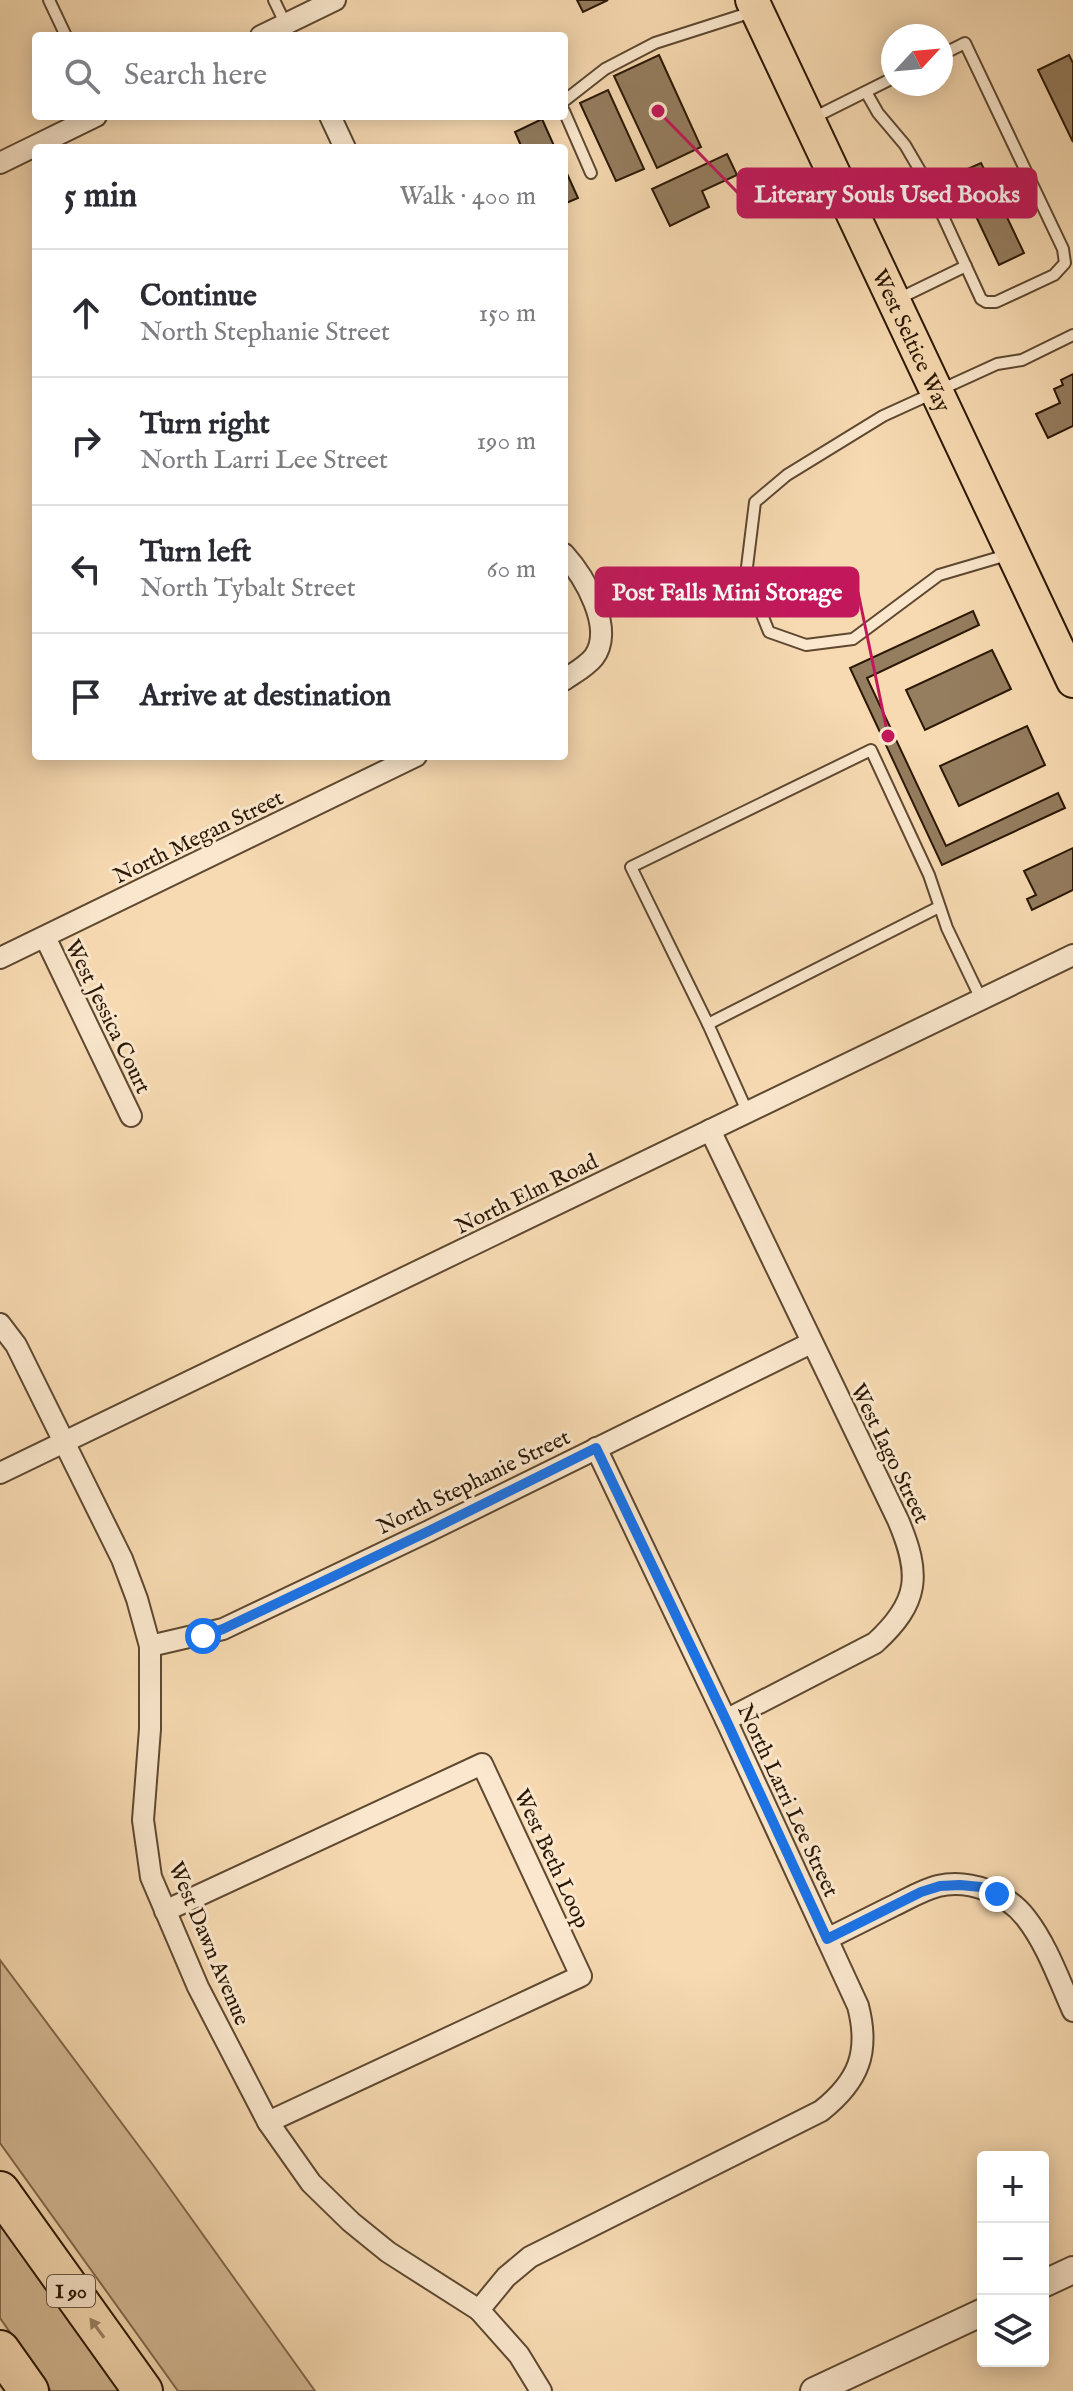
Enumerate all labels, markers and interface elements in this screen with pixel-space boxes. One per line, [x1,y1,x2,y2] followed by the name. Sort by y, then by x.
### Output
[881,24,953,96] north arrow
[32,32,568,120] search box
[60,54,104,98] icon: search
[124,57,267,95] text: Search here
[738,169,1036,217] callout: Literary Souls Used Books
[64,175,137,218] text: 5 min
[399,180,536,213] text: Walk · 400 m
[754,180,1020,211] text: Literary Souls Used Books
[865,265,956,417] street label: West Seltice Way
[140,278,257,316] text: Continue
[64,291,108,335] icon: ahead
[478,297,536,330] text: 150 m
[140,316,390,349] text: North Stephanie Street
[140,406,270,444] text: Turn right
[64,419,108,463] icon: right
[476,425,536,458] text: 190 m
[140,444,388,477] text: North Larri Lee Street
[140,534,251,572] text: Turn left
[64,547,108,591] icon: left
[487,553,536,586] text: 60 m
[596,568,858,616] callout: Post Falls Mini Storage
[140,572,356,605] text: North Tybalt Street
[612,578,842,609] text: Post Falls Mini Storage
[64,675,108,719] icon: arrive
[140,678,391,716] text: Arrive at destination
[109,784,289,891] street label: North Megan Street
[58,935,157,1099] street label: West Jessica Court
[451,1148,603,1241] street label: North Elm Road
[843,1379,935,1529] street label: West Iago Street
[373,1424,575,1542] street label: North Stephanie Street
[185,1618,221,1654] route start
[730,1700,844,1902] street label: North Larri Lee Street
[507,1785,596,1933] street label: West Beth Loop
[161,1858,255,2030] street label: West Dawn Avenue
[979,1876,1015,1912] route end
[977,2151,1049,2367] map controls
[977,2151,1049,2223] button: +
[977,2223,1049,2295] button: −
[47,2275,95,2307] road number: I 90
[977,2295,1049,2367] button: layers
[90,2317,106,2338] one-way arrow

